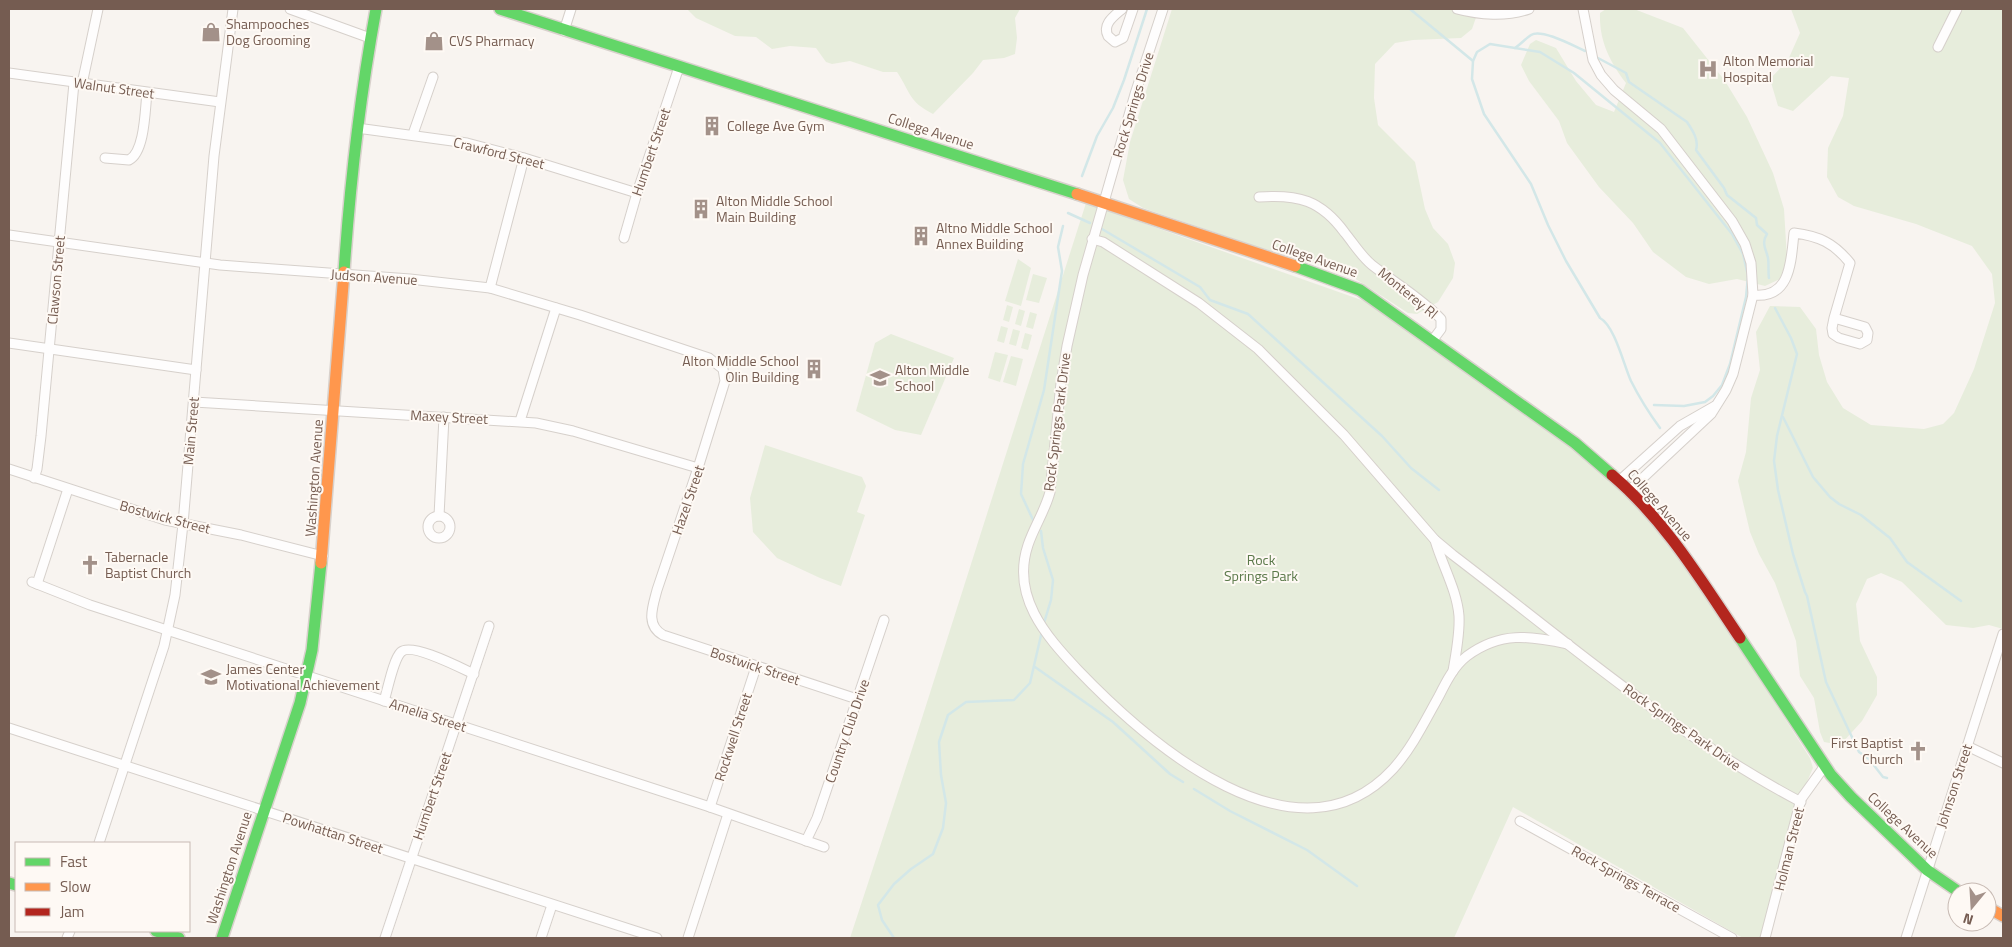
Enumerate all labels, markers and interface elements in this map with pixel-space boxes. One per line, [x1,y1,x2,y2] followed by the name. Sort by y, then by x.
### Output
[226,13,310,50] place label: Shampooches Dog Grooming
[200,21,222,43] shop icon: Shampooches Dog Grooming
[423,30,445,52] shop icon: CVS Pharmacy
[449,30,535,51] place label: CVS Pharmacy
[1106,49,1159,160] street label: Rock Springs Drive
[1723,50,1814,87] place label: Alton Memorial Hospital
[1697,58,1719,80] hospital icon: Alton Memorial Hospital
[72,71,156,104] street label: Walnut Street
[626,105,675,199] street label: Humbert Street
[885,107,977,154] street label: College Avenue
[701,115,723,137] building icon: College Ave Gym
[727,115,825,136] place label: College Ave Gym
[451,131,547,174] street label: Crawford Street
[716,190,833,227] place label: Alton Middle School Main Building
[690,198,712,220] building icon: Alton Middle School Main Building
[936,217,1053,254] place label: Altno Middle School Annex Building
[910,225,932,247] building icon: Altno Middle School Annex Building
[1269,233,1361,282] street label: College Avenue
[41,235,70,325] street label: Clawson Street
[1374,262,1443,323] street label: Monterey Rl
[330,263,418,290] street label: Judson Avenue
[682,350,799,387] place label: Alton Middle School Olin Building
[1038,351,1075,492] street label: Rock Springs Park Drive
[803,358,825,380] building icon: Alton Middle School Olin Building
[895,359,969,396] place label: Alton Middle School
[869,367,891,389] school or university icon: Alton Middle School
[177,396,204,466] street label: Main Street
[410,404,489,429] street label: Maxey Street
[299,419,328,537] street label: Washington Avenue
[666,462,709,537] street label: Hazel Street
[1623,464,1698,545] street label: College Avenue
[117,494,213,539] street label: Bostwick Street
[105,546,191,583] place label: Tabernacle Baptist Church
[1224,549,1298,586] park label: Rock Springs Park
[79,554,101,576] church icon: Tabernacle Baptist Church
[708,641,803,690] street label: Bostwick Street
[226,658,380,695] place label: James Center Motivational Achievement
[200,666,222,688] school or university icon: James Center Motivational Achievement
[819,676,874,786] street label: Country Club Drive
[1619,678,1745,775] street label: Rock Springs Park Drive
[708,690,757,784] street label: Rockwell Street
[387,692,469,737] street label: Amelia Street
[1831,732,1903,769] place label: First Baptist Church
[1907,740,1929,762] church icon: First Baptist Church
[1930,741,1977,830] street label: Johnson Street
[407,749,456,843] street label: Humbert Street
[1863,786,1943,863] street label: College Avenue
[1768,805,1809,893] street label: Holman Street
[280,806,386,859] street label: Powhattan Street
[200,809,257,927] street label: Washington Avenue
[1568,840,1685,917] street label: Rock Springs Terrace
[15,842,190,932] legend
[60,850,88,873] text: Fast
[60,875,91,898] text: Slow
[1947,882,1997,932] north arrow
[60,900,84,923] text: Jam
[1960,908,1976,931] text: N

